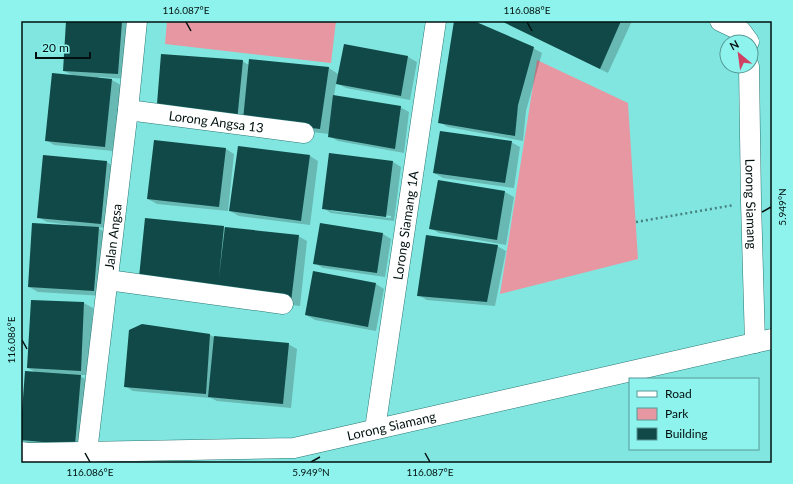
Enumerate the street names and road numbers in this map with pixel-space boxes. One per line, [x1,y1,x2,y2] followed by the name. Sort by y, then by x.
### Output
[168,107,265,136] street label: Lorong Angsa 13
[742,159,760,250] street label: Lorong Siamang
[389,169,422,281] street label: Lorong Siamang 1A
[101,203,125,270] street label: Jalan Angsa
[345,408,438,444] street label: Lorong Siamang

